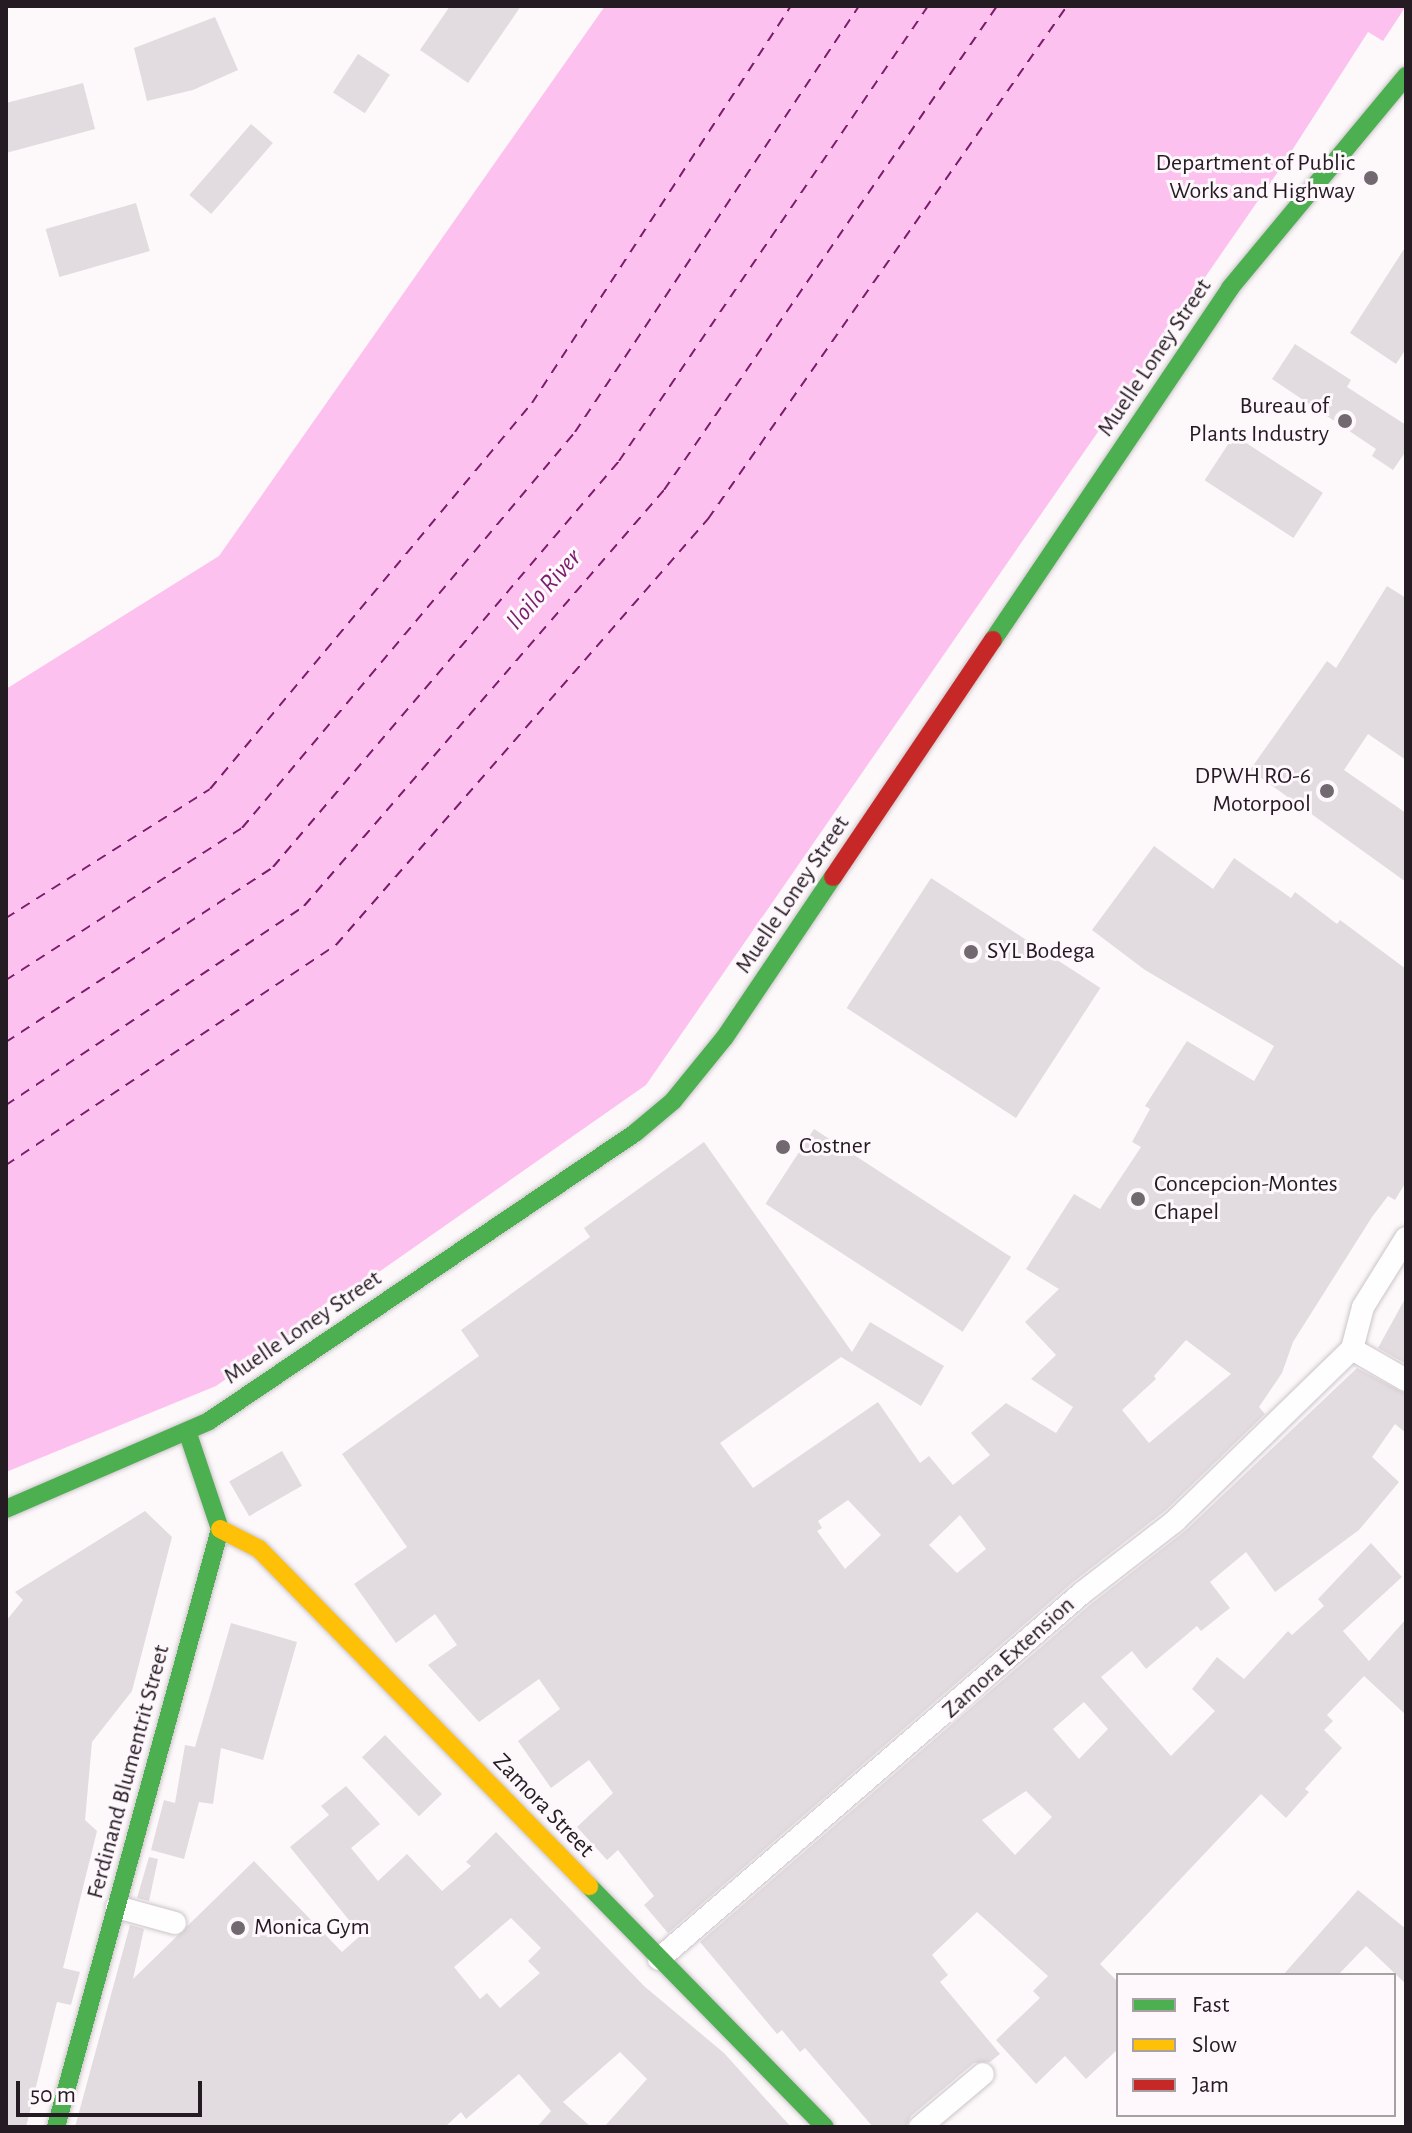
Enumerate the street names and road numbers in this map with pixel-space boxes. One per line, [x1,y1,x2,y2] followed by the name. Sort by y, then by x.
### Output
[1092,274,1218,442] street label: Muelle Loney Street
[730,811,856,979] street label: Muelle Loney Street
[219,1265,387,1391] street label: Muelle Loney Street
[937,1591,1081,1725] street label: Zamora Extension
[81,1642,177,1902] street label: Ferdinand Blumentrit Street
[486,1748,600,1864] street label: Zamora Street

